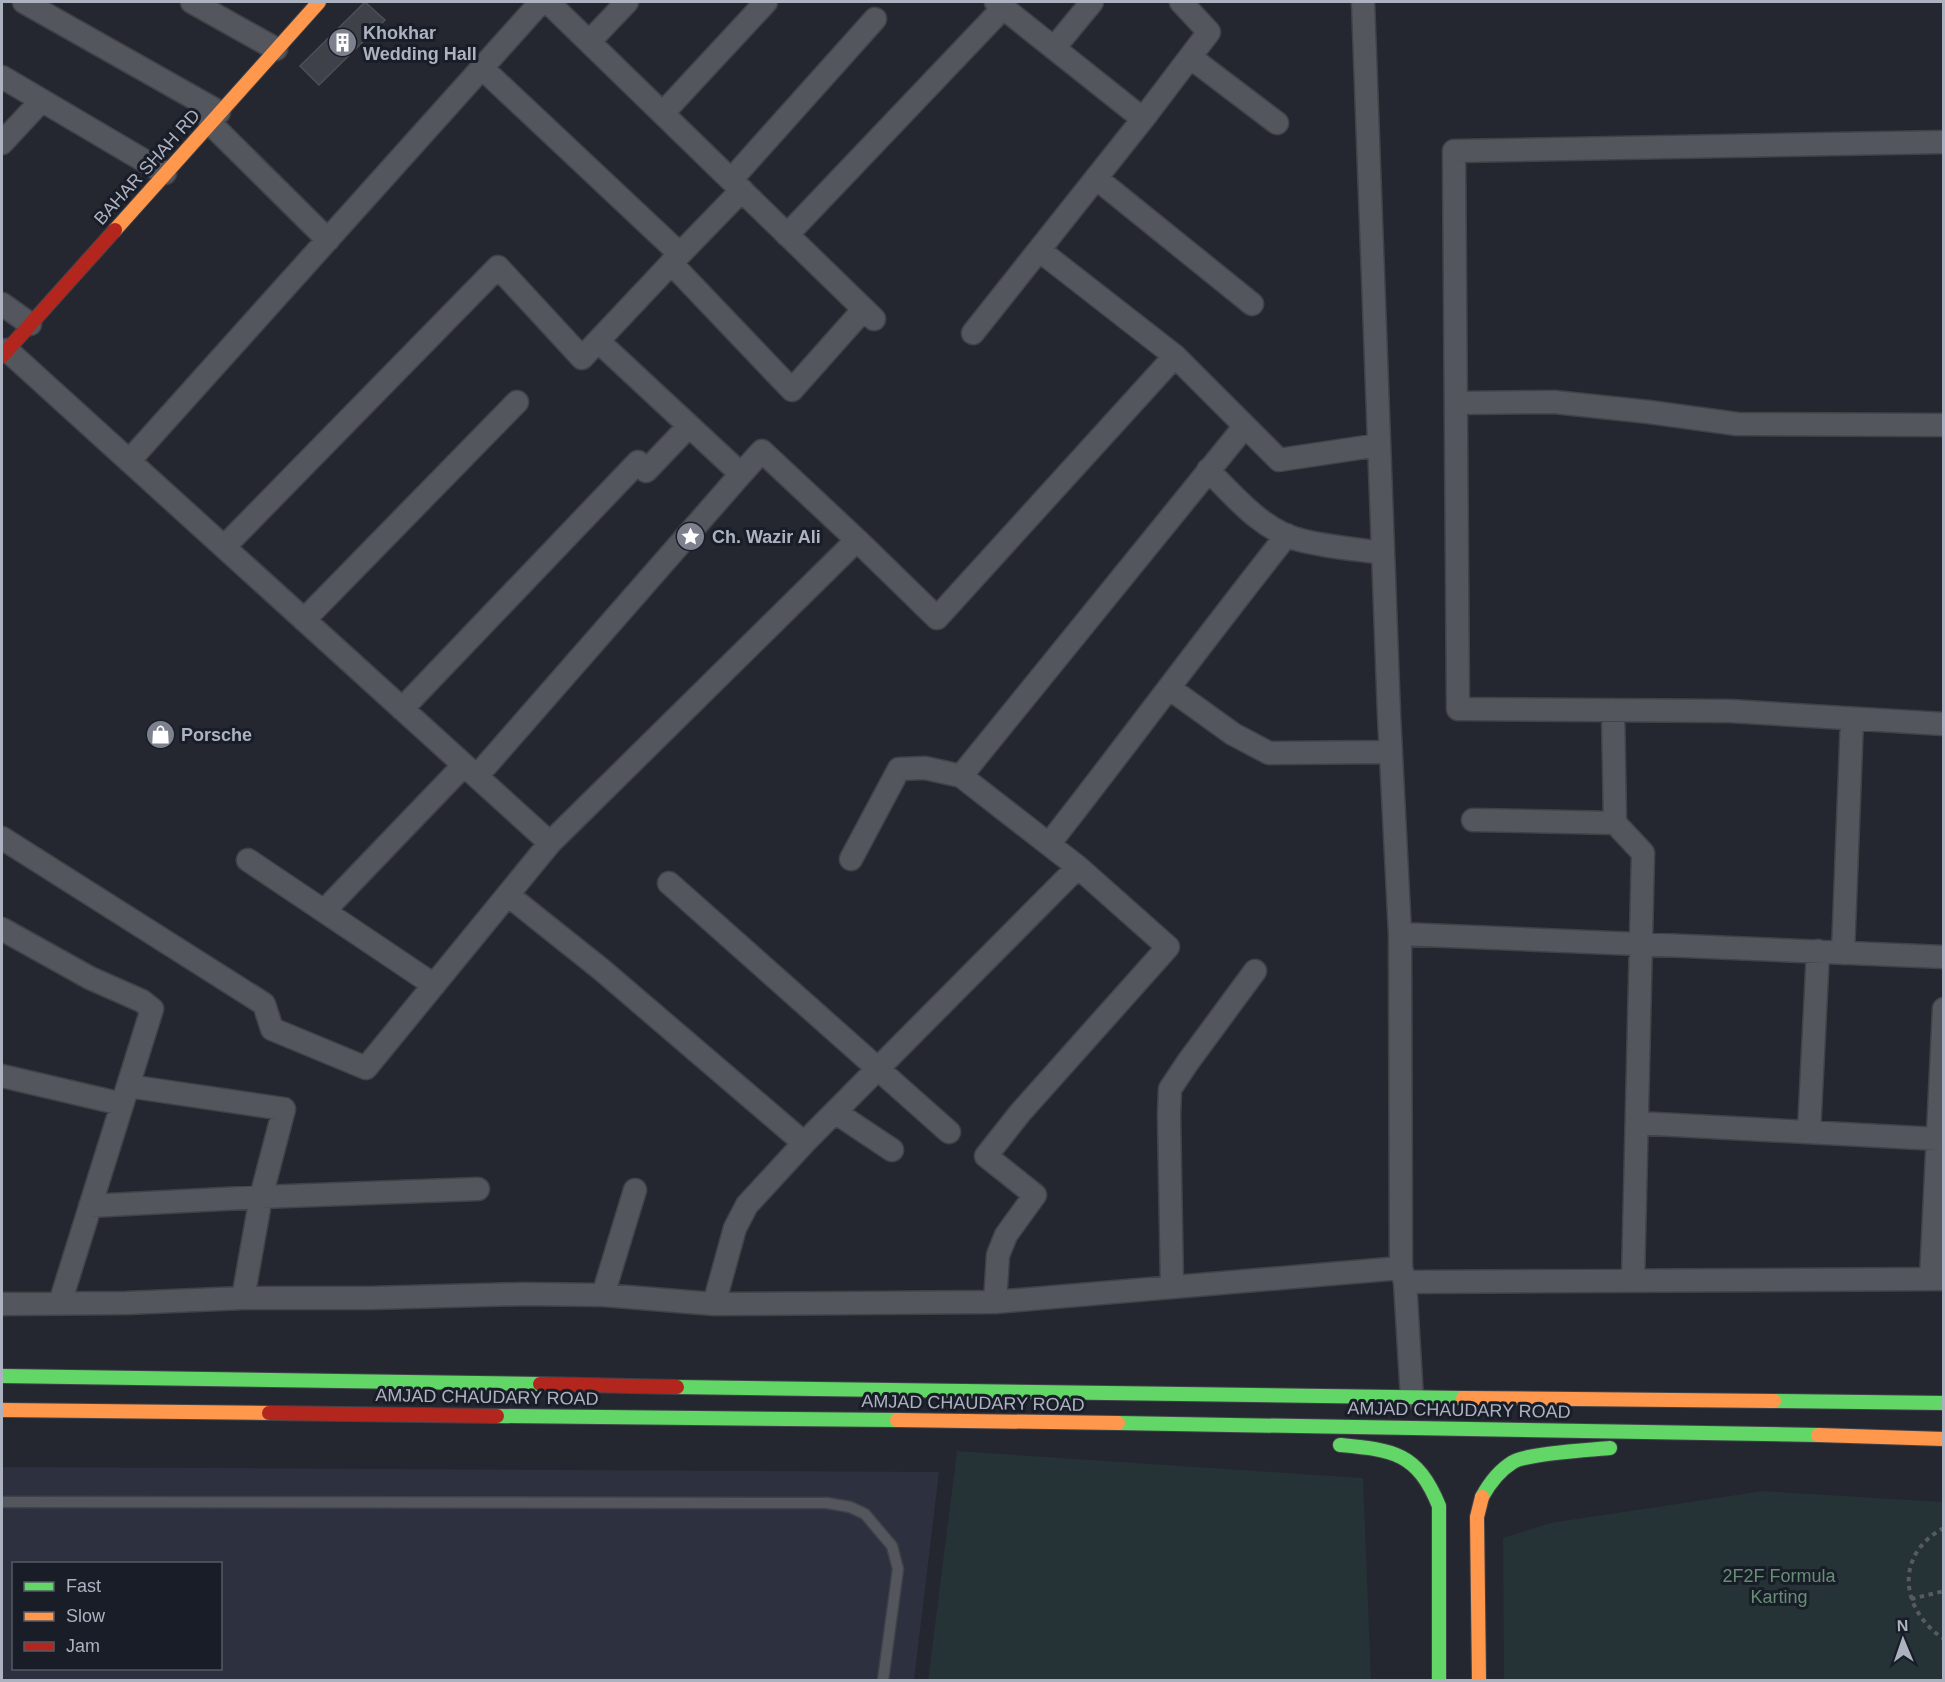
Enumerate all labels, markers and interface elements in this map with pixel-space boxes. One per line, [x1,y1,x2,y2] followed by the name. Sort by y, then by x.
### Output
[363,23,477,64] place label: Khokhar Wedding Hall
[326,27,358,59] building icon: Khokhar Wedding Hall
[90,105,204,229] street label: BAHAR SHAH RD
[675,521,707,553] place icon: Ch. Wazir Ali
[712,527,821,547] place label: Ch. Wazir Ali
[144,719,176,751] shop icon: Porsche
[181,725,252,745] place label: Porsche
[375,1385,599,1409] street label: AMJAD CHAUDARY ROAD
[861,1391,1085,1415] street label: AMJAD CHAUDARY ROAD
[1347,1398,1571,1422] street label: AMJAD CHAUDARY ROAD
[12,1562,222,1670] legend
[1722,1566,1837,1607] park label: 2F2F Formula Karting
[66,1576,101,1596] text: Fast
[66,1606,106,1626] text: Slow
[1873,1610,1933,1670] north arrow
[1896,1617,1909,1634] text: N
[66,1636,100,1656] text: Jam

